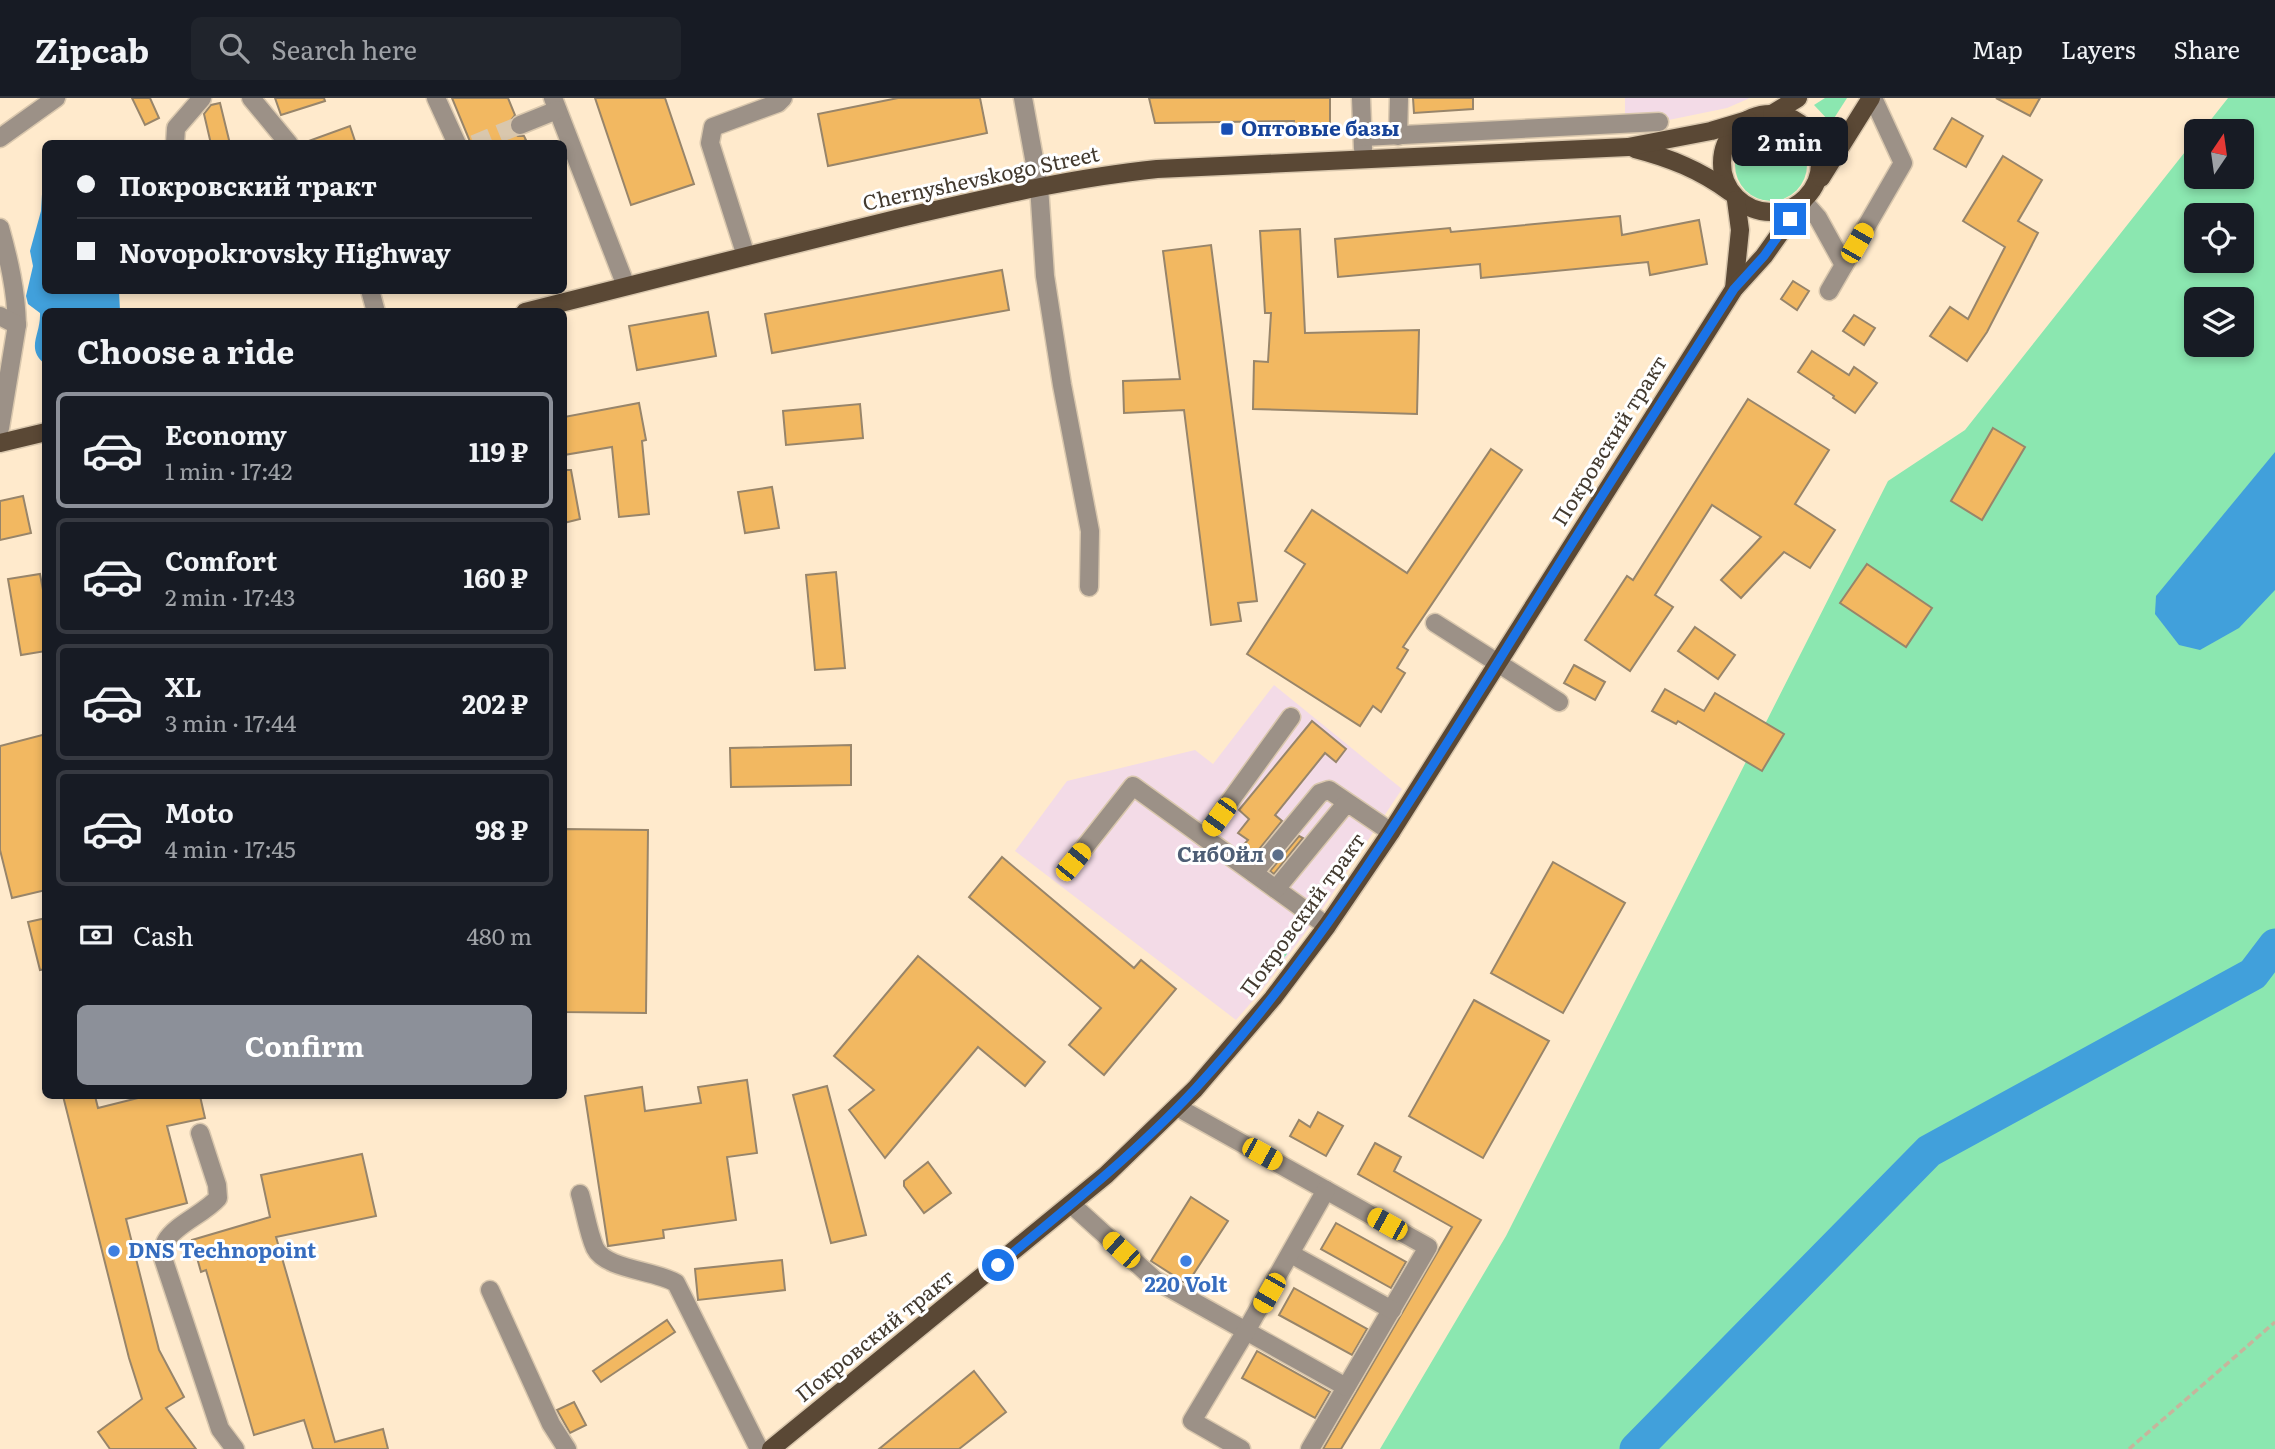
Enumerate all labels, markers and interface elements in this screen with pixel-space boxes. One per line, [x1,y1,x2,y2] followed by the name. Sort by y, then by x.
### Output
[191,17,681,80] search box
[35,24,149,73] text: Zipcab
[215,29,253,67] icon: search
[271,29,417,68] text: Search here
[1972,31,2023,66] text: Map
[2061,31,2135,66] text: Layers
[2173,31,2240,66] text: Share
[1241,111,1399,142] place label: Оптовые базы
[1732,117,1848,166] callout: 2 min
[2184,119,2254,189] north arrow
[2184,119,2254,357] map controls
[1219,121,1235,137] marker: Оптовые базы
[1758,124,1822,158] text: 2 min
[859,136,1102,217] street label: Chernyshevskogo Street
[119,165,377,204] text: Покровский тракт
[1774,203,1806,235] route end
[2184,203,2254,273] button: locate
[1838,220,1877,266] car
[119,232,451,271] text: Novopokrovsky Highway
[2184,287,2254,357] button: layers
[77,326,294,374] text: Choose a ride
[1543,348,1673,531] street label: Покровский тракт
[165,414,287,453] text: Economy
[81,419,144,482] icon: car
[469,431,528,470] text: 119 ₽
[165,453,292,487] text: 1 min · 17:42
[165,540,277,579] text: Comfort
[81,545,144,608] icon: car
[463,557,528,596] text: 160 ₽
[165,579,296,613] text: 2 min · 17:43
[165,666,202,705] text: XL
[81,671,144,734] icon: car
[462,683,528,722] text: 202 ₽
[165,705,297,739] text: 3 min · 17:44
[165,792,234,831] text: Moto
[1199,794,1240,840] car
[81,797,144,860] icon: car
[475,809,528,848] text: 98 ₽
[1231,825,1371,1002] street label: Покровский тракт
[165,831,296,865] text: 4 min · 17:45
[1177,837,1264,868] place label: СибОйл
[1052,839,1095,885] car
[1270,847,1286,863] marker: СибОйл
[133,915,194,954] text: Cash
[77,916,115,954] icon: cash
[466,918,532,952] text: 480 m
[77,1005,532,1085] button: Confirm
[1239,1135,1286,1173] car
[1364,1205,1411,1243] car
[1099,1228,1144,1272] car
[128,1233,317,1264] place label: DNS Technopoint
[106,1243,122,1259] marker: DNS Technopoint
[982,1249,1014,1281] route start
[1178,1253,1194,1269] marker: 220 Volt
[787,1260,959,1408] street label: Покровский тракт
[1145,1267,1228,1298] place label: 220 Volt
[1250,1270,1289,1316] car

